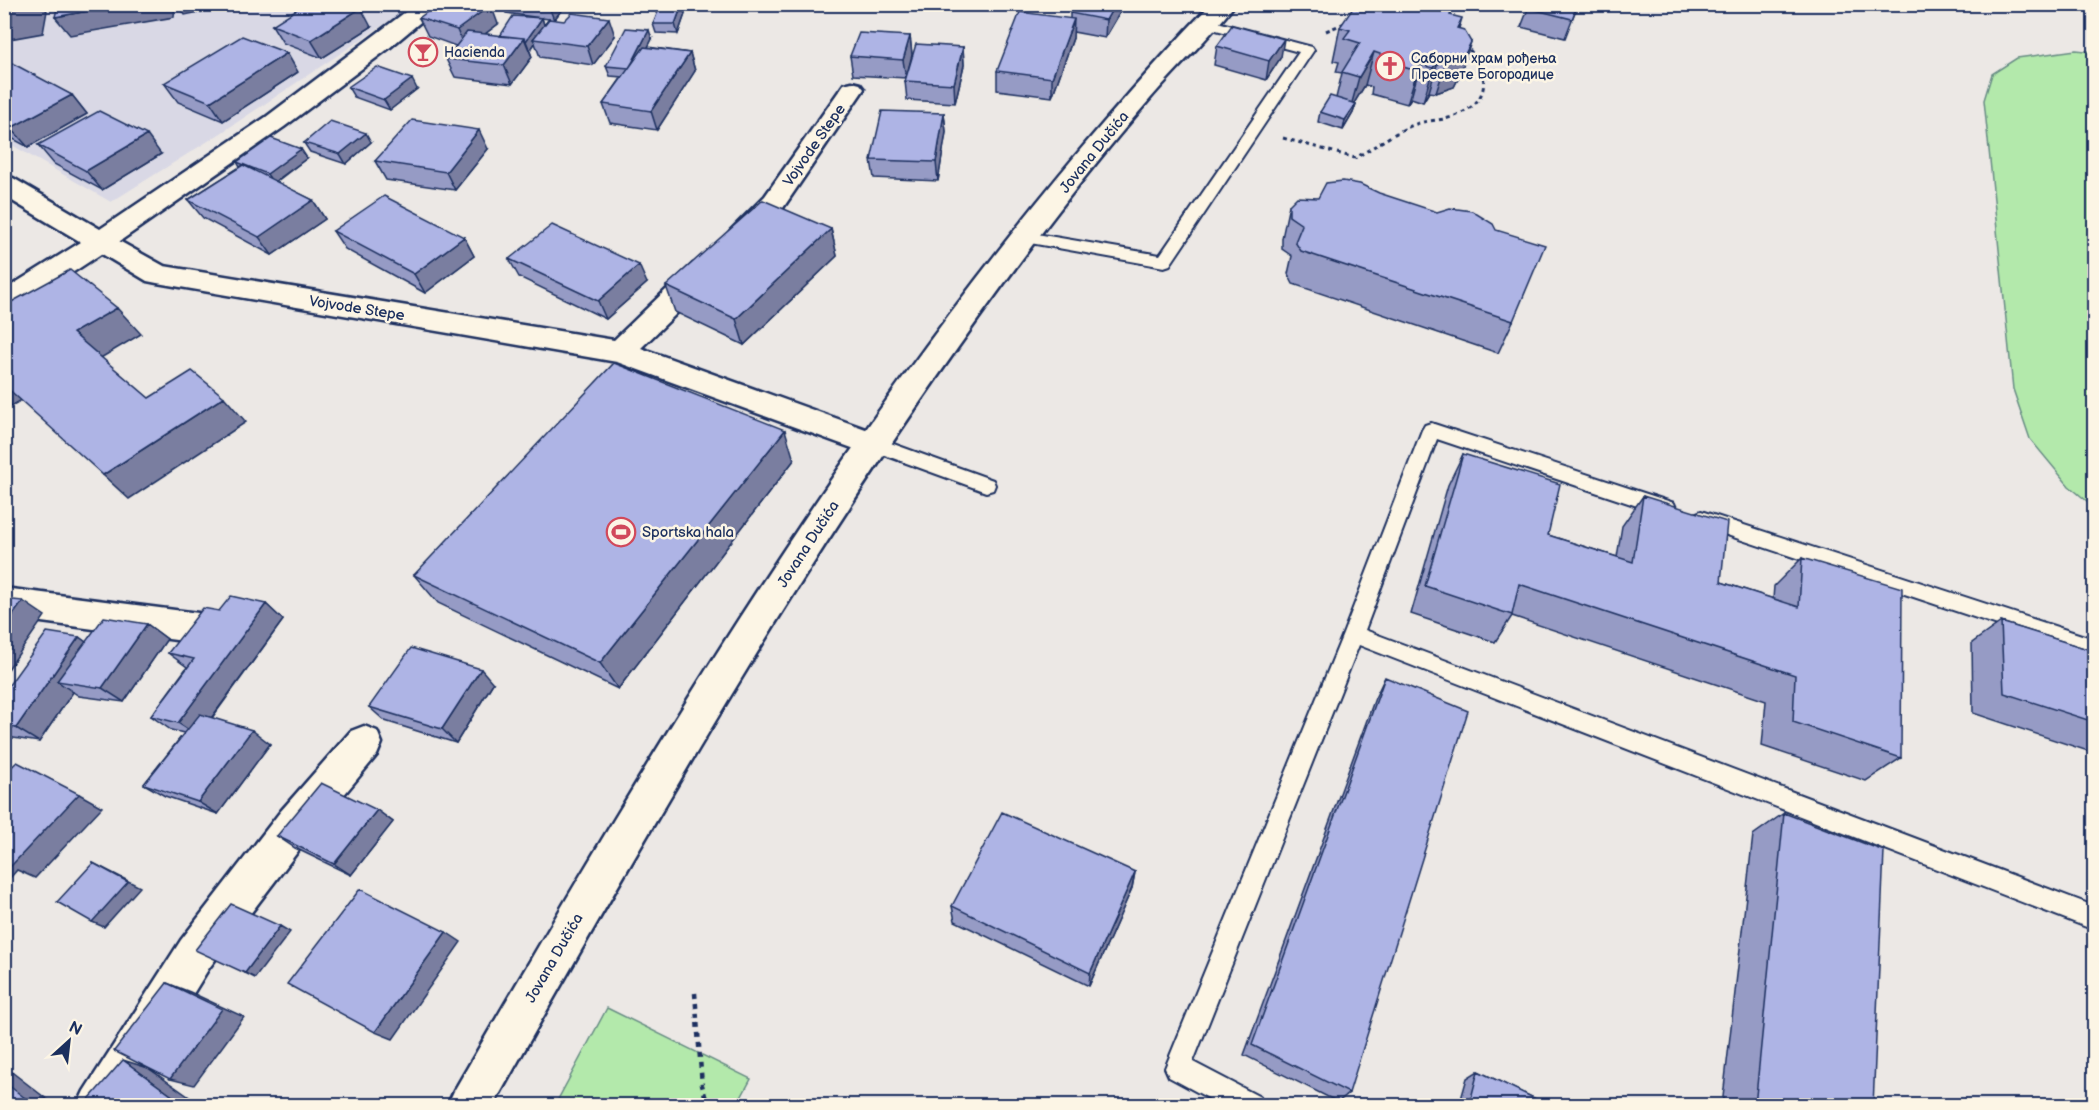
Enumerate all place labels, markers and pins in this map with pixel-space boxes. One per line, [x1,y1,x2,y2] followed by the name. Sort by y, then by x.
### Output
[407,36,439,68] bar icon: Hacienda
[444,44,505,61] place label: Hacienda
[1374,50,1406,82] church icon: Саборни храм рођења Пресвете Богородице
[1411,50,1557,83] place label: Саборни храм рођења Пресвете Богородице
[605,516,637,548] sports icon: Sportska hala
[642,523,734,542] place label: Sportska hala

